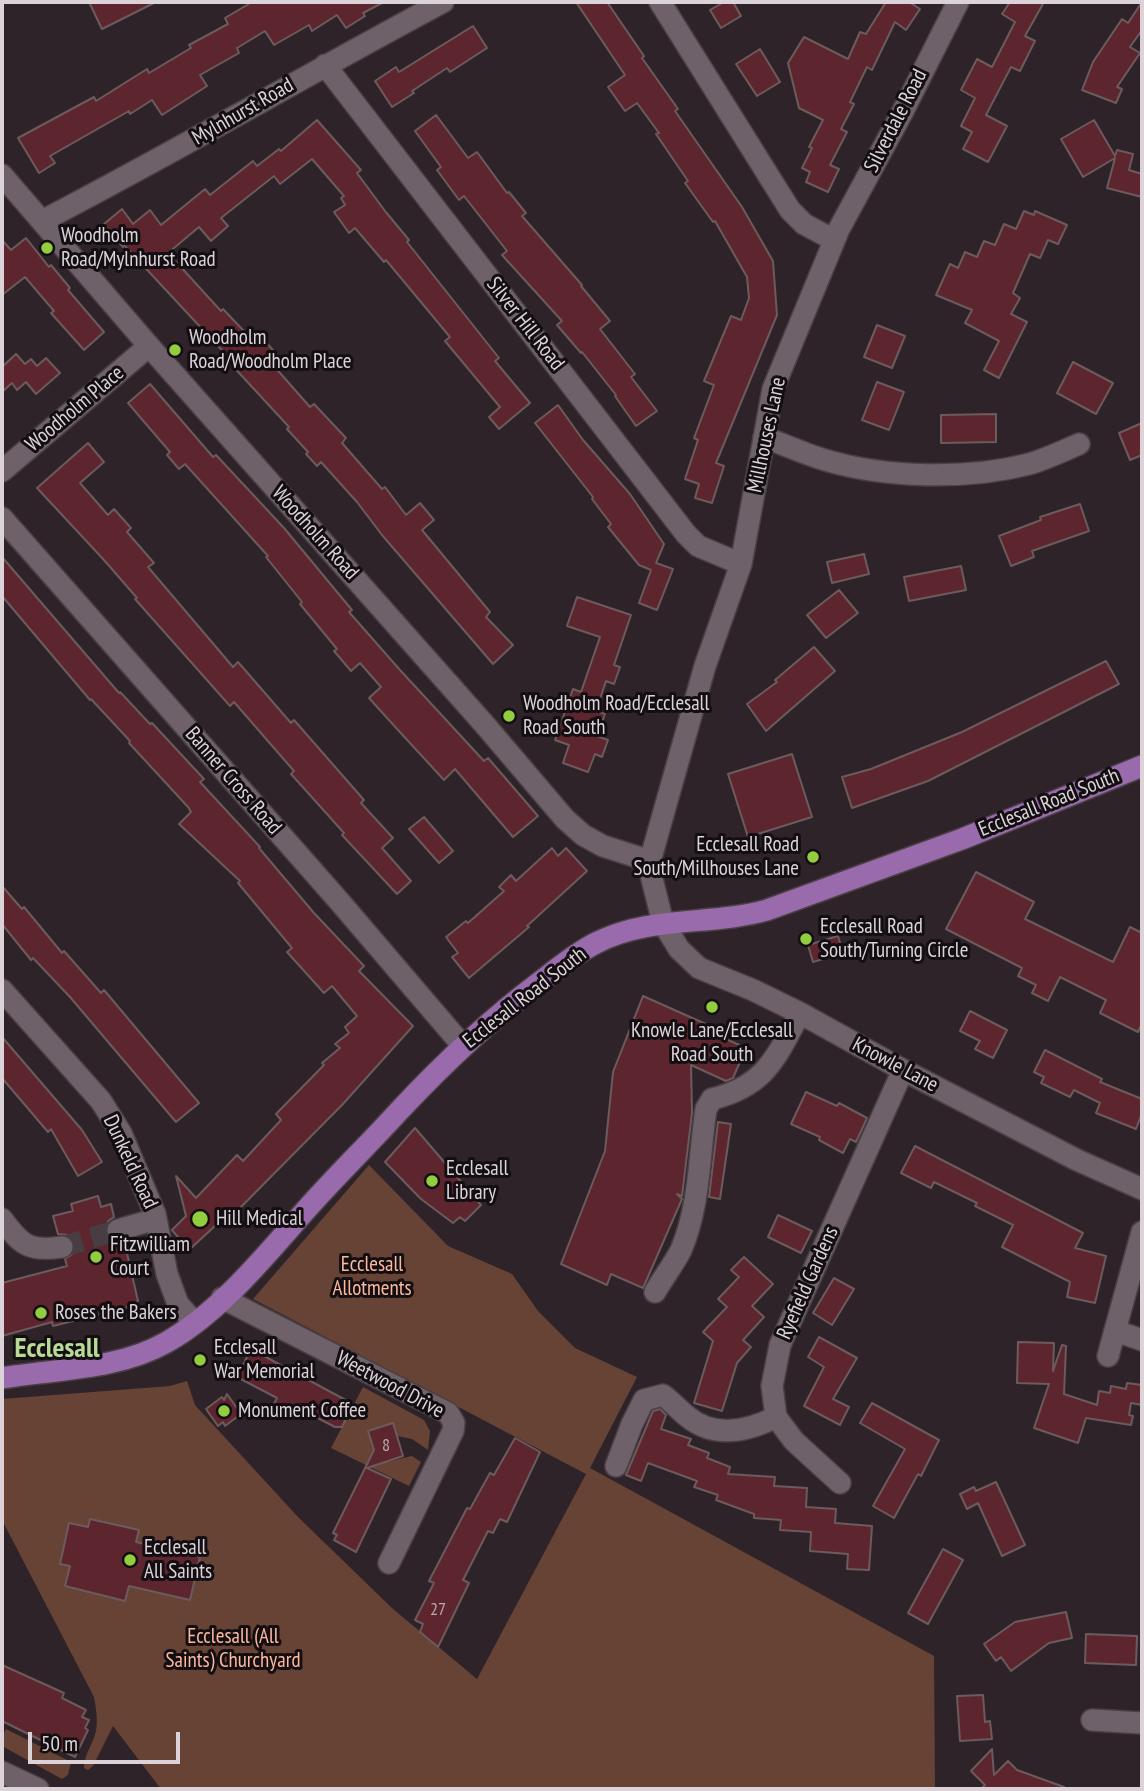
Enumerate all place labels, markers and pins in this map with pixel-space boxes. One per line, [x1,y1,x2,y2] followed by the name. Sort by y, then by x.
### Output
[61,223,216,273] place label: Woodholm Road/Mylnhurst Road
[39,240,55,256] marker: Woodholm Road/Mylnhurst Road
[189,325,351,375] place label: Woodholm Road/Woodholm Place
[167,342,183,358] marker: Woodholm Road/Woodholm Place
[523,691,709,741] place label: Woodholm Road/Ecclesall Road South
[501,708,517,724] marker: Woodholm Road/Ecclesall Road South
[633,832,799,882] place label: Ecclesall Road South/Millhouses Lane
[805,849,821,865] marker: Ecclesall Road South/Millhouses Lane
[820,914,968,964] place label: Ecclesall Road South/Turning Circle
[798,931,814,947] marker: Ecclesall Road South/Turning Circle
[704,999,720,1015] marker: Knowle Lane/Ecclesall Road South
[631,1018,793,1068] place label: Knowle Lane/Ecclesall Road South
[446,1156,508,1206] place label: Ecclesall Library
[424,1173,440,1189] marker: Ecclesall Library
[216,1206,303,1232] place label: Hill Medical
[190,1209,210,1229] marker: Hill Medical
[110,1232,190,1282] place label: Fitzwilliam Court
[88,1249,104,1265] marker: Fitzwilliam Court
[55,1300,177,1326] place label: Roses the Bakers
[33,1305,49,1321] marker: Roses the Bakers
[214,1335,314,1385] place label: Ecclesall War Memorial
[192,1352,208,1368] marker: Ecclesall War Memorial
[238,1398,366,1424] place label: Monument Coffee
[216,1403,232,1419] marker: Monument Coffee
[144,1535,212,1585] place label: Ecclesall All Saints
[122,1552,138,1568] marker: Ecclesall All Saints

